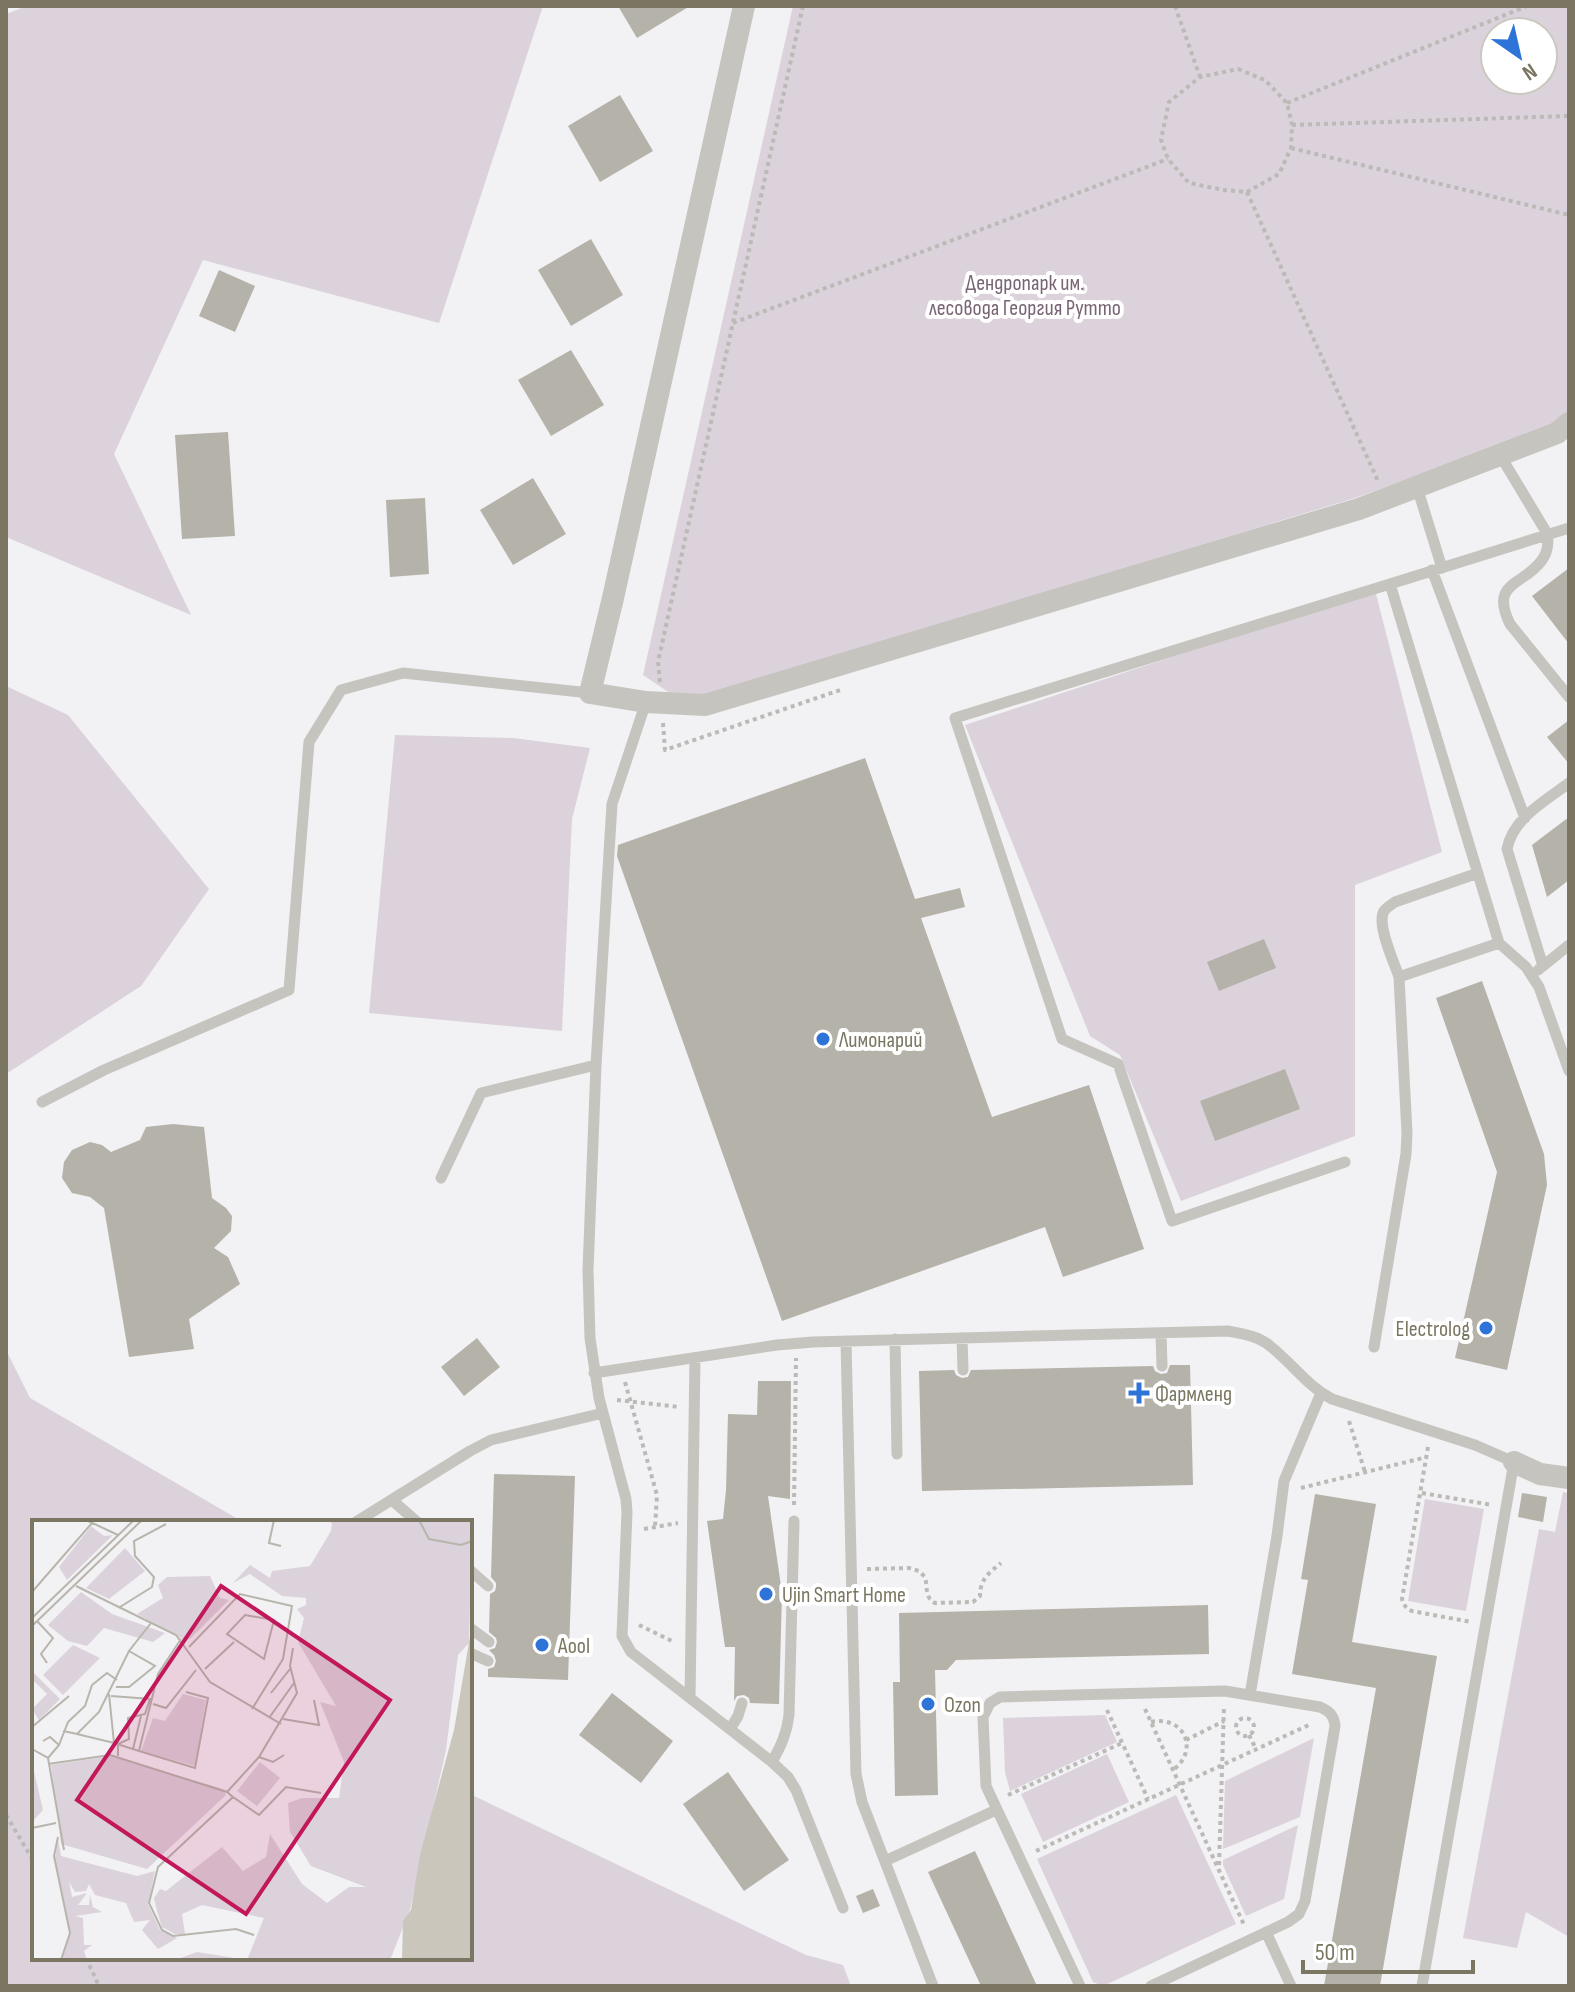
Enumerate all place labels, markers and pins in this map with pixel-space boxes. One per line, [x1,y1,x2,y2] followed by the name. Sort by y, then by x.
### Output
[838,1027,923,1054] place label: Лимонарий
[814,1030,832,1048] marker: Лимонарий
[1396,1316,1470,1343] place label: Electrolog
[1477,1319,1495,1337] marker: Electrolog
[1155,1381,1232,1408] place label: Фармленд
[1130,1384,1148,1402] marker: Фармленд
[782,1582,906,1609] place label: Ujin Smart Home
[757,1585,775,1603] marker: Ujin Smart Home
[557,1633,590,1660] place label: Aool
[533,1636,551,1654] marker: Aool
[944,1692,981,1719] place label: Ozon
[919,1695,937,1713] marker: Ozon

